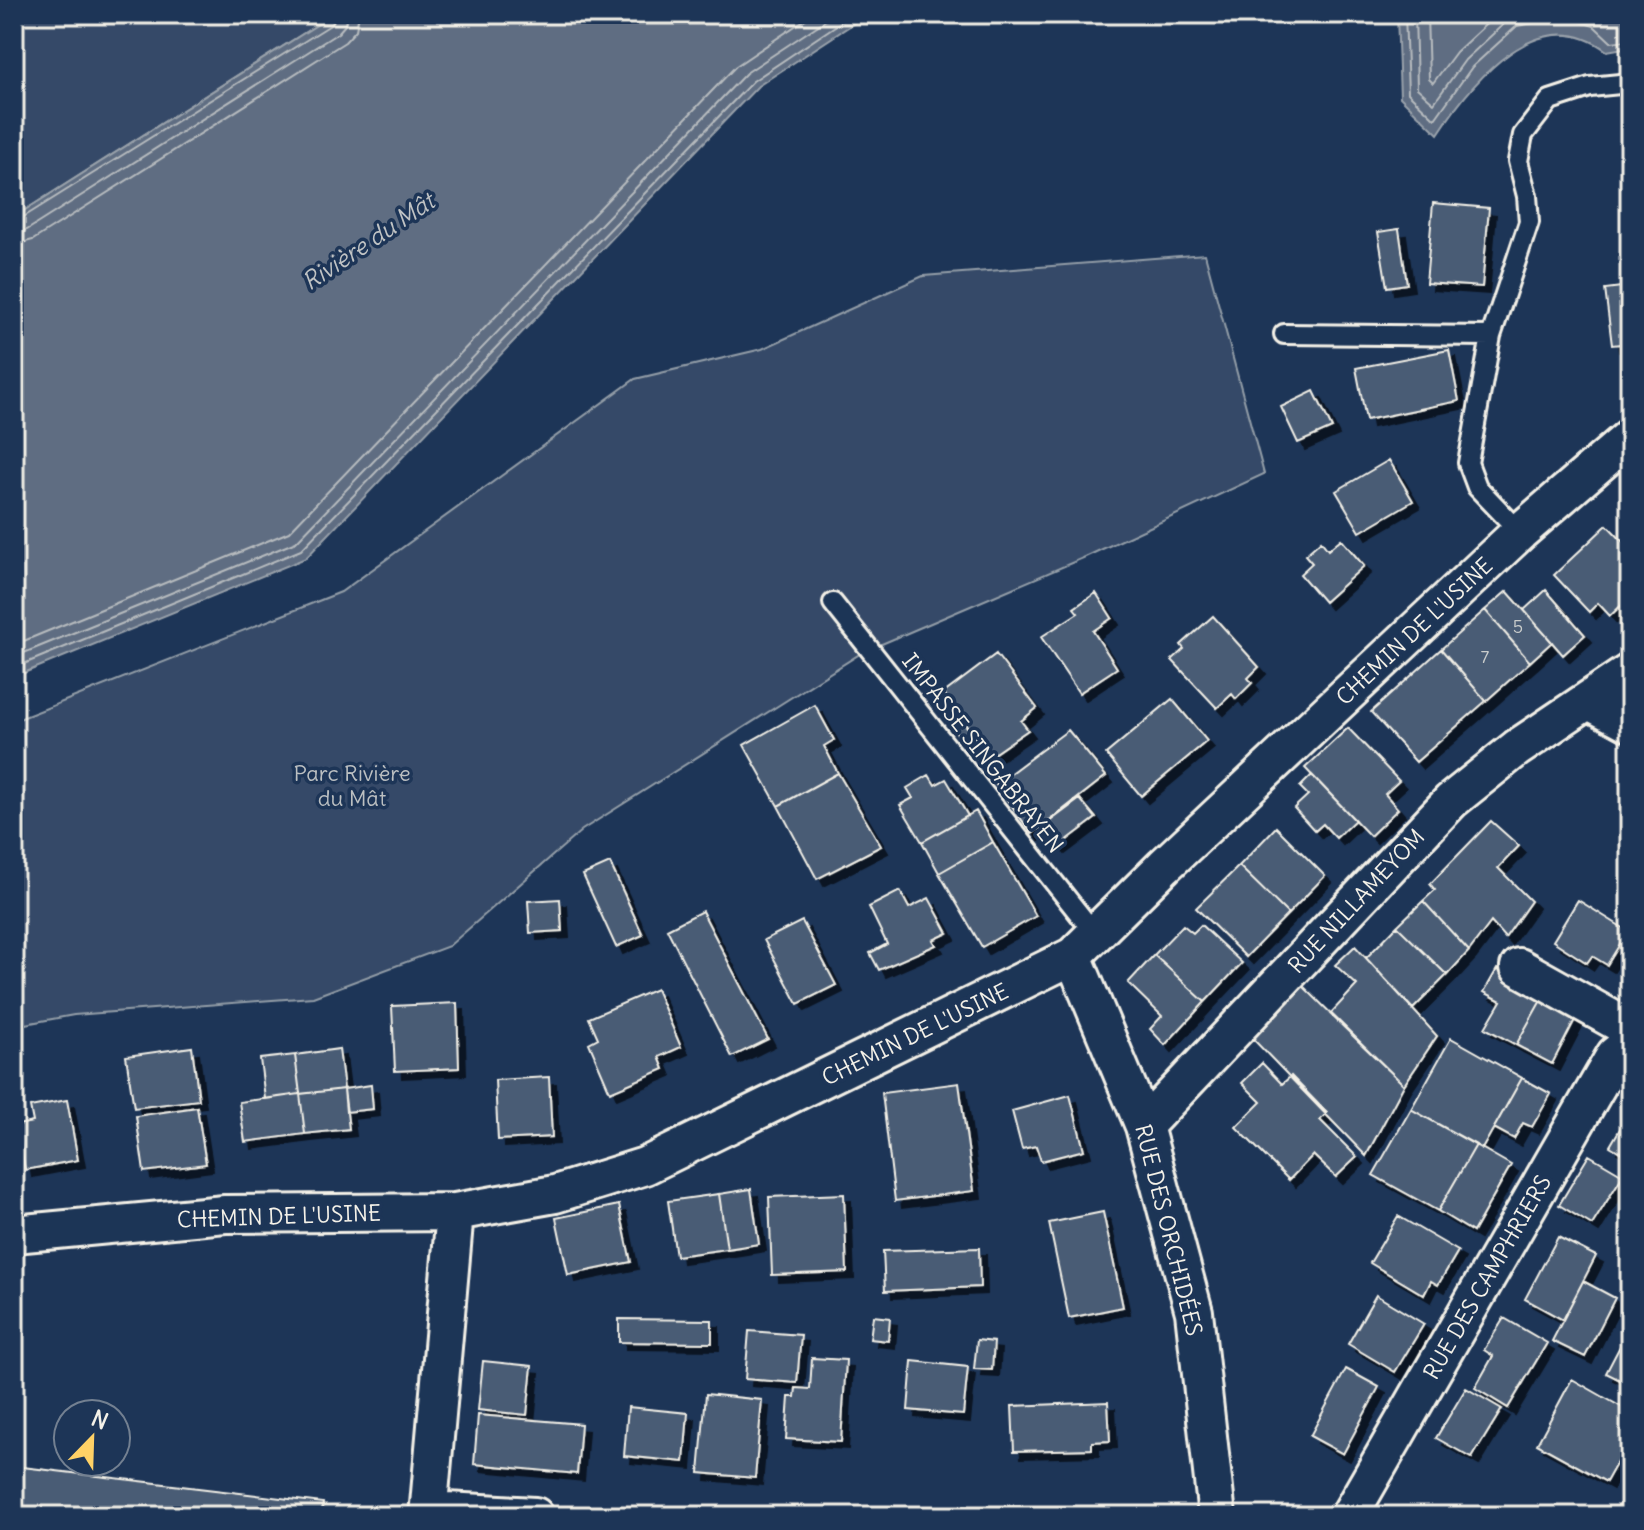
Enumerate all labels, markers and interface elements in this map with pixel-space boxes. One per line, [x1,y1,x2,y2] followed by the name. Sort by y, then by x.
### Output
[296,184,442,296] water label: Rivière du Mât
[1330,551,1498,711] street label: CHEMIN DE L'USINE
[1513,615,1523,638] house number: 5
[1481,645,1490,668] house number: 7
[896,648,1070,858] street label: IMPASSE SINGABRAYEN
[293,759,411,812] park label: Parc Rivière du Mât
[1282,823,1430,979] street label: RUE NILLAMEYOM
[817,977,1013,1091] street label: CHEMIN DE L'USINE
[1129,1121,1209,1339] street label: RUE DES ORCHIDÉES
[1417,1170,1557,1384] street label: RUE DES CAMPHRIERS
[177,1198,381,1234] street label: CHEMIN DE L'USINE
[52,1398,132,1478] north arrow
[87,1404,112,1435] text: N

